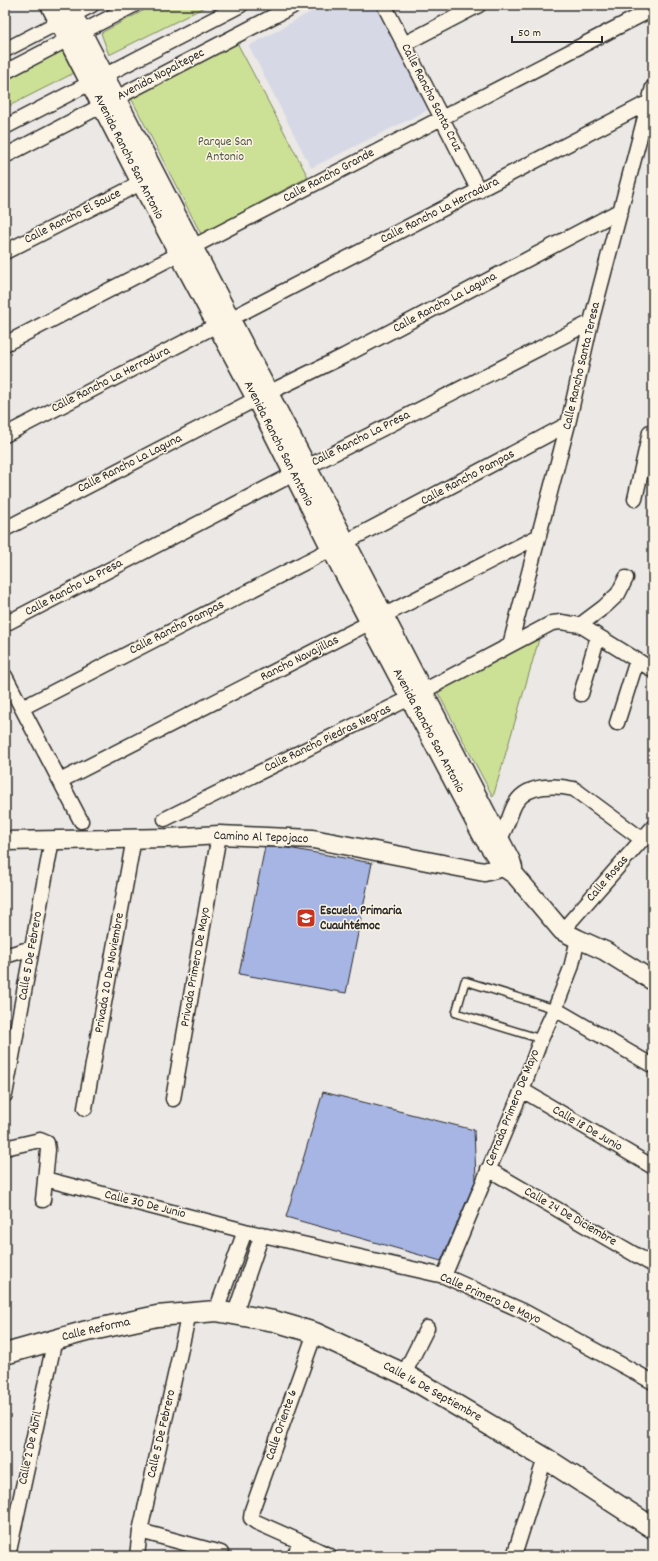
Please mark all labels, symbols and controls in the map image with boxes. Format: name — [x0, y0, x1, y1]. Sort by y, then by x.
scale bar — [512, 18, 602, 44]
text: 50 m — [518, 25, 541, 42]
street label: Calle Rancho Santa Cruz — [395, 41, 467, 156]
street label: Avenida Nopaltepec — [114, 44, 208, 106]
street label: Avenida Rancho San Antonio — [88, 91, 168, 223]
park label: Parque San Antonio — [198, 133, 252, 167]
street label: Calle Rancho Grande — [280, 144, 378, 208]
street label: Calle Rancho La Herradura — [377, 172, 503, 249]
street label: Calle Rancho El Sauce — [21, 184, 125, 250]
street label: Calle Rancho La Laguna — [390, 267, 501, 338]
street label: Calle Rancho Santa Teresa — [558, 299, 606, 432]
street label: Calle Rancho La Herradura — [48, 341, 174, 418]
street label: Avenida Rancho San Antonio — [238, 378, 318, 510]
street label: Calle Rancho La Presa — [308, 406, 414, 472]
street label: Calle Rancho La Laguna — [74, 429, 186, 499]
street label: Calle Rancho Pampas — [418, 445, 518, 511]
street label: Calle Rancho La Presa — [22, 554, 127, 622]
street label: Calle Rancho Pampas — [126, 596, 228, 660]
street label: Rancho Navajillas — [257, 631, 343, 687]
street label: Avenida Rancho San Antonio — [387, 665, 469, 797]
street label: Calle Rancho Piedras Negras — [261, 700, 395, 778]
street label: Camino Al Tepojaco — [213, 827, 309, 849]
street label: Calle Rosas — [582, 851, 634, 907]
place label: Escuela Primaria Cuauhtémoc — [320, 902, 402, 936]
street label: Privada Primero De Mayo — [176, 905, 216, 1028]
school or university icon: Escuela Primaria Cuauhtémoc — [295, 907, 317, 929]
street label: Calle 5 De Febrero — [14, 910, 48, 1002]
street label: Privada 20 De Noviembre — [90, 911, 130, 1035]
street label: Cerrada Primero De Mayo — [481, 1046, 545, 1169]
street label: Calle 18 De Junio — [548, 1101, 626, 1157]
street label: Calle 24 De Diciembre — [520, 1183, 620, 1251]
street label: Calle 30 De Junio — [102, 1186, 188, 1224]
street label: Calle Primero De Mayo — [436, 1268, 544, 1330]
street label: Calle Reforma — [60, 1313, 133, 1347]
street label: Calle 16 De Septiembre — [379, 1357, 485, 1427]
street label: Calle Oriente 6 — [261, 1387, 303, 1463]
street label: Calle 5 De Febrero — [143, 1388, 181, 1480]
street label: Calle 2 De Abril — [14, 1410, 48, 1486]

